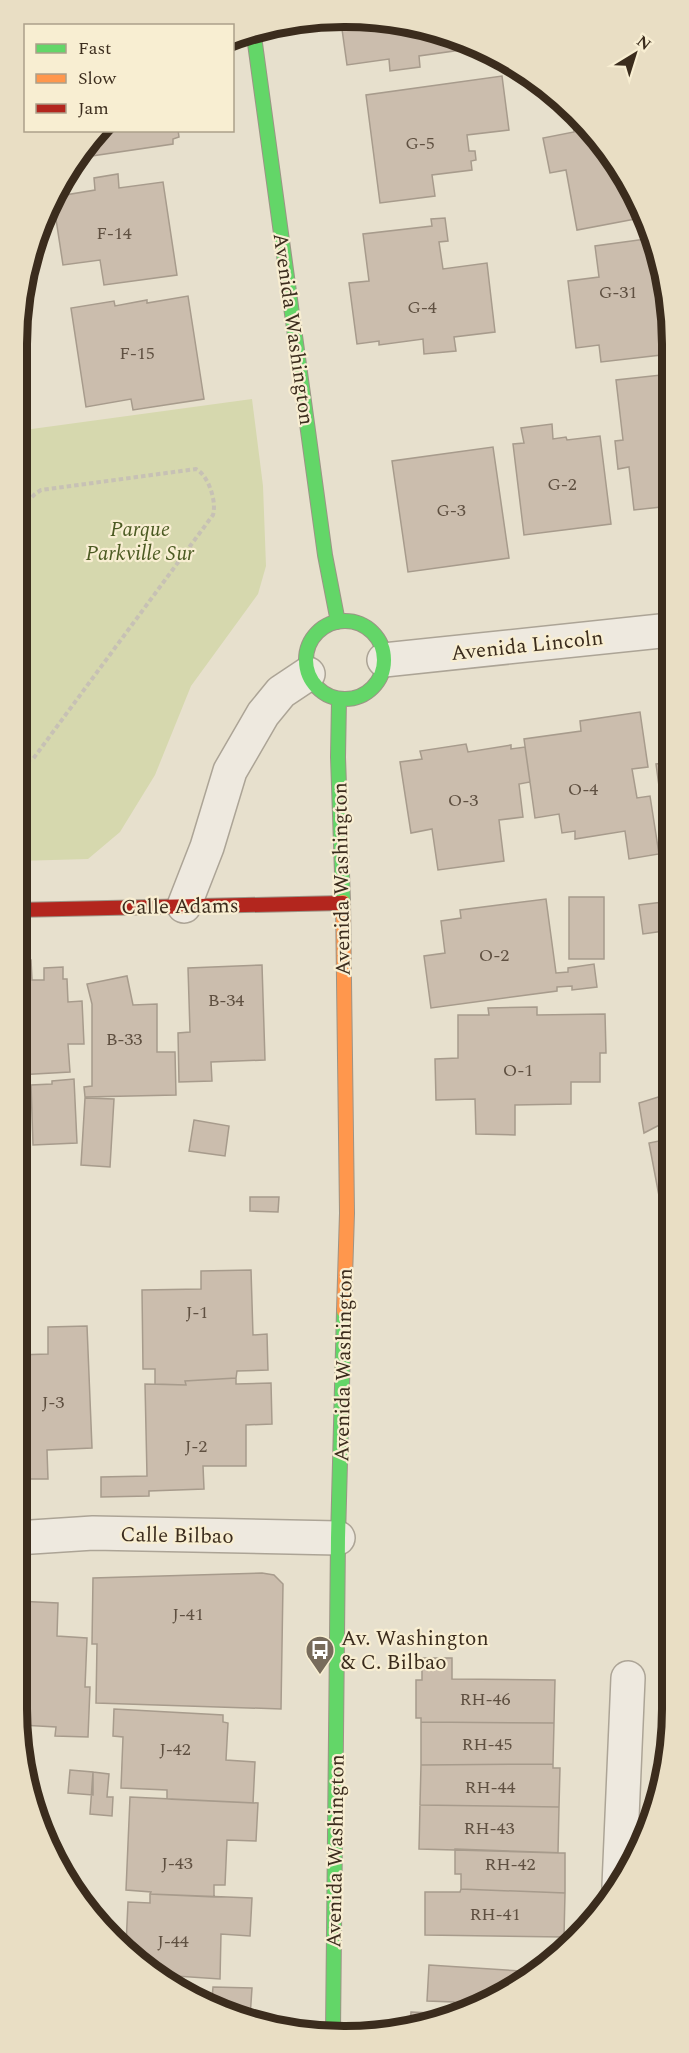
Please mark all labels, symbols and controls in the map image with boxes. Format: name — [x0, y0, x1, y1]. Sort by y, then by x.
legend — [24, 24, 234, 132]
north arrow — [605, 24, 665, 84]
text: N — [631, 29, 656, 56]
text: Fast — [78, 35, 111, 62]
text: Slow — [78, 65, 117, 92]
text: Jam — [78, 95, 109, 122]
house number: G-5 — [405, 130, 435, 157]
house number: F-14 — [96, 220, 132, 247]
street label: Avenida Washington — [264, 231, 322, 427]
house number: G-31 — [599, 279, 637, 306]
house number: G-4 — [407, 294, 437, 321]
house number: F-15 — [119, 340, 155, 367]
house number: G-2 — [547, 471, 577, 498]
house number: G-3 — [436, 497, 466, 524]
park label: Parque Parkville Sur — [86, 514, 195, 570]
street label: Avenida Lincoln — [449, 622, 605, 670]
house number: O-4 — [568, 776, 598, 803]
street label: Avenida Washington — [324, 782, 360, 976]
house number: O-3 — [448, 787, 478, 814]
street label: Calle Adams — [121, 890, 239, 924]
house number: O-2 — [479, 942, 509, 969]
house number: B-34 — [208, 987, 244, 1014]
house number: B-33 — [106, 1026, 142, 1053]
house number: O-1 — [503, 1057, 533, 1084]
street label: Avenida Washington — [326, 1268, 362, 1462]
house number: J-1 — [186, 1299, 208, 1326]
house number: J-3 — [42, 1389, 64, 1416]
house number: J-2 — [185, 1433, 207, 1460]
street label: Calle Bilbao — [120, 1519, 234, 1553]
house number: J-41 — [172, 1601, 204, 1628]
place label: Av. Washington & C. Bilbao — [341, 1623, 489, 1679]
bus stop icon: Av. Washington & C. Bilbao — [304, 1634, 336, 1676]
house number: RH-46 — [459, 1686, 511, 1713]
house number: RH-45 — [461, 1731, 513, 1758]
house number: J-42 — [159, 1736, 191, 1763]
street label: Avenida Washington — [318, 1754, 354, 1948]
house number: RH-44 — [464, 1774, 516, 1801]
house number: RH-43 — [463, 1815, 515, 1842]
house number: J-43 — [161, 1850, 193, 1877]
house number: RH-42 — [484, 1851, 536, 1878]
house number: RH-41 — [469, 1901, 521, 1928]
house number: J-44 — [157, 1928, 189, 1955]

